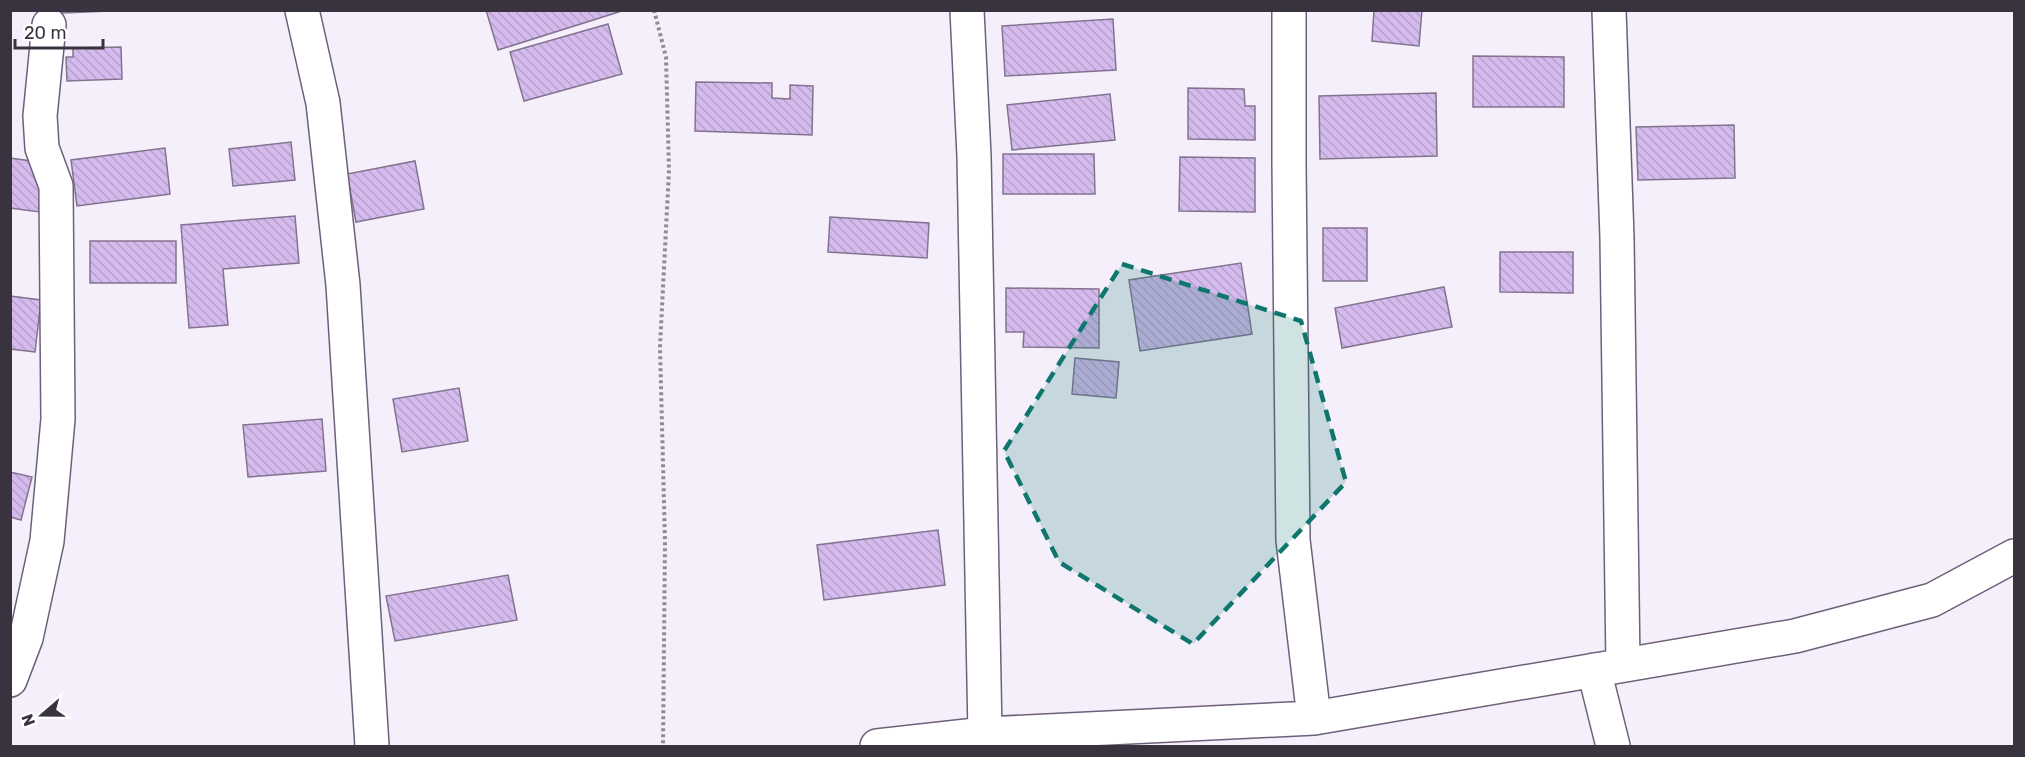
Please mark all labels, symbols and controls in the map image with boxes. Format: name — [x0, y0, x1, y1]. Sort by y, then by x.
scale bar — [15, 12, 104, 50]
text: 20 m — [24, 22, 66, 44]
north arrow — [12, 685, 72, 745]
text: N — [17, 711, 39, 729]

